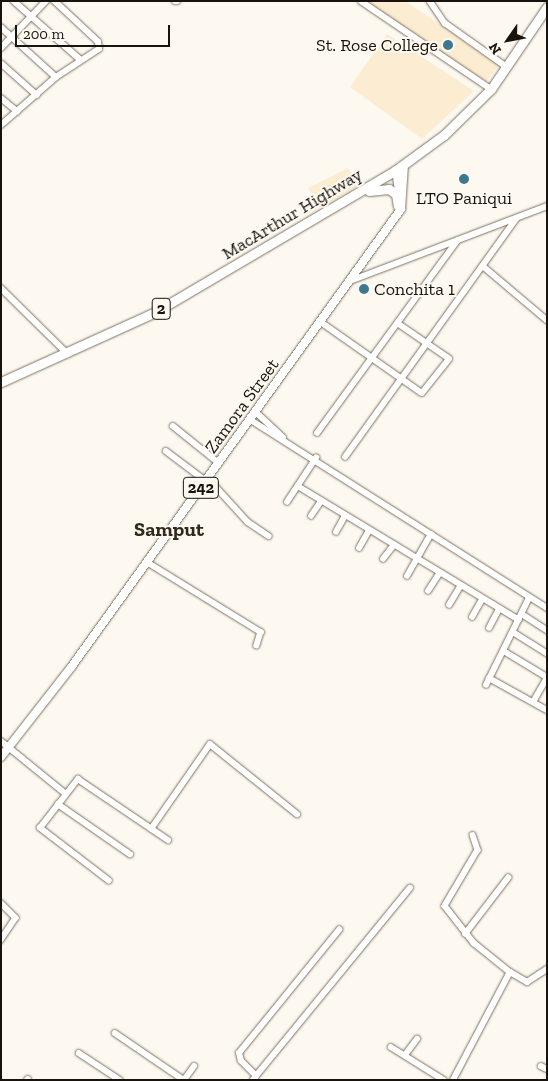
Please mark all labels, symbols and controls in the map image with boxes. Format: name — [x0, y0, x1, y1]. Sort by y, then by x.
scale bar — [18, 15, 172, 47]
north arrow — [483, 15, 533, 65]
text: 200 m — [23, 25, 64, 43]
place label: St. Rose College — [316, 34, 438, 56]
marker: St. Rose College — [442, 39, 454, 51]
text: N — [485, 39, 505, 58]
street label: MacArthur Highway — [218, 164, 366, 264]
marker: LTO Paniqui — [458, 173, 470, 185]
place label: LTO Paniqui — [416, 187, 512, 209]
place label: Conchita 1 — [374, 278, 455, 300]
marker: Conchita 1 — [358, 283, 370, 295]
road number: 2 — [151, 296, 171, 322]
street label: Zamora Street — [200, 355, 284, 457]
road number: 242 — [182, 474, 220, 502]
district label: Samput — [134, 517, 204, 541]

